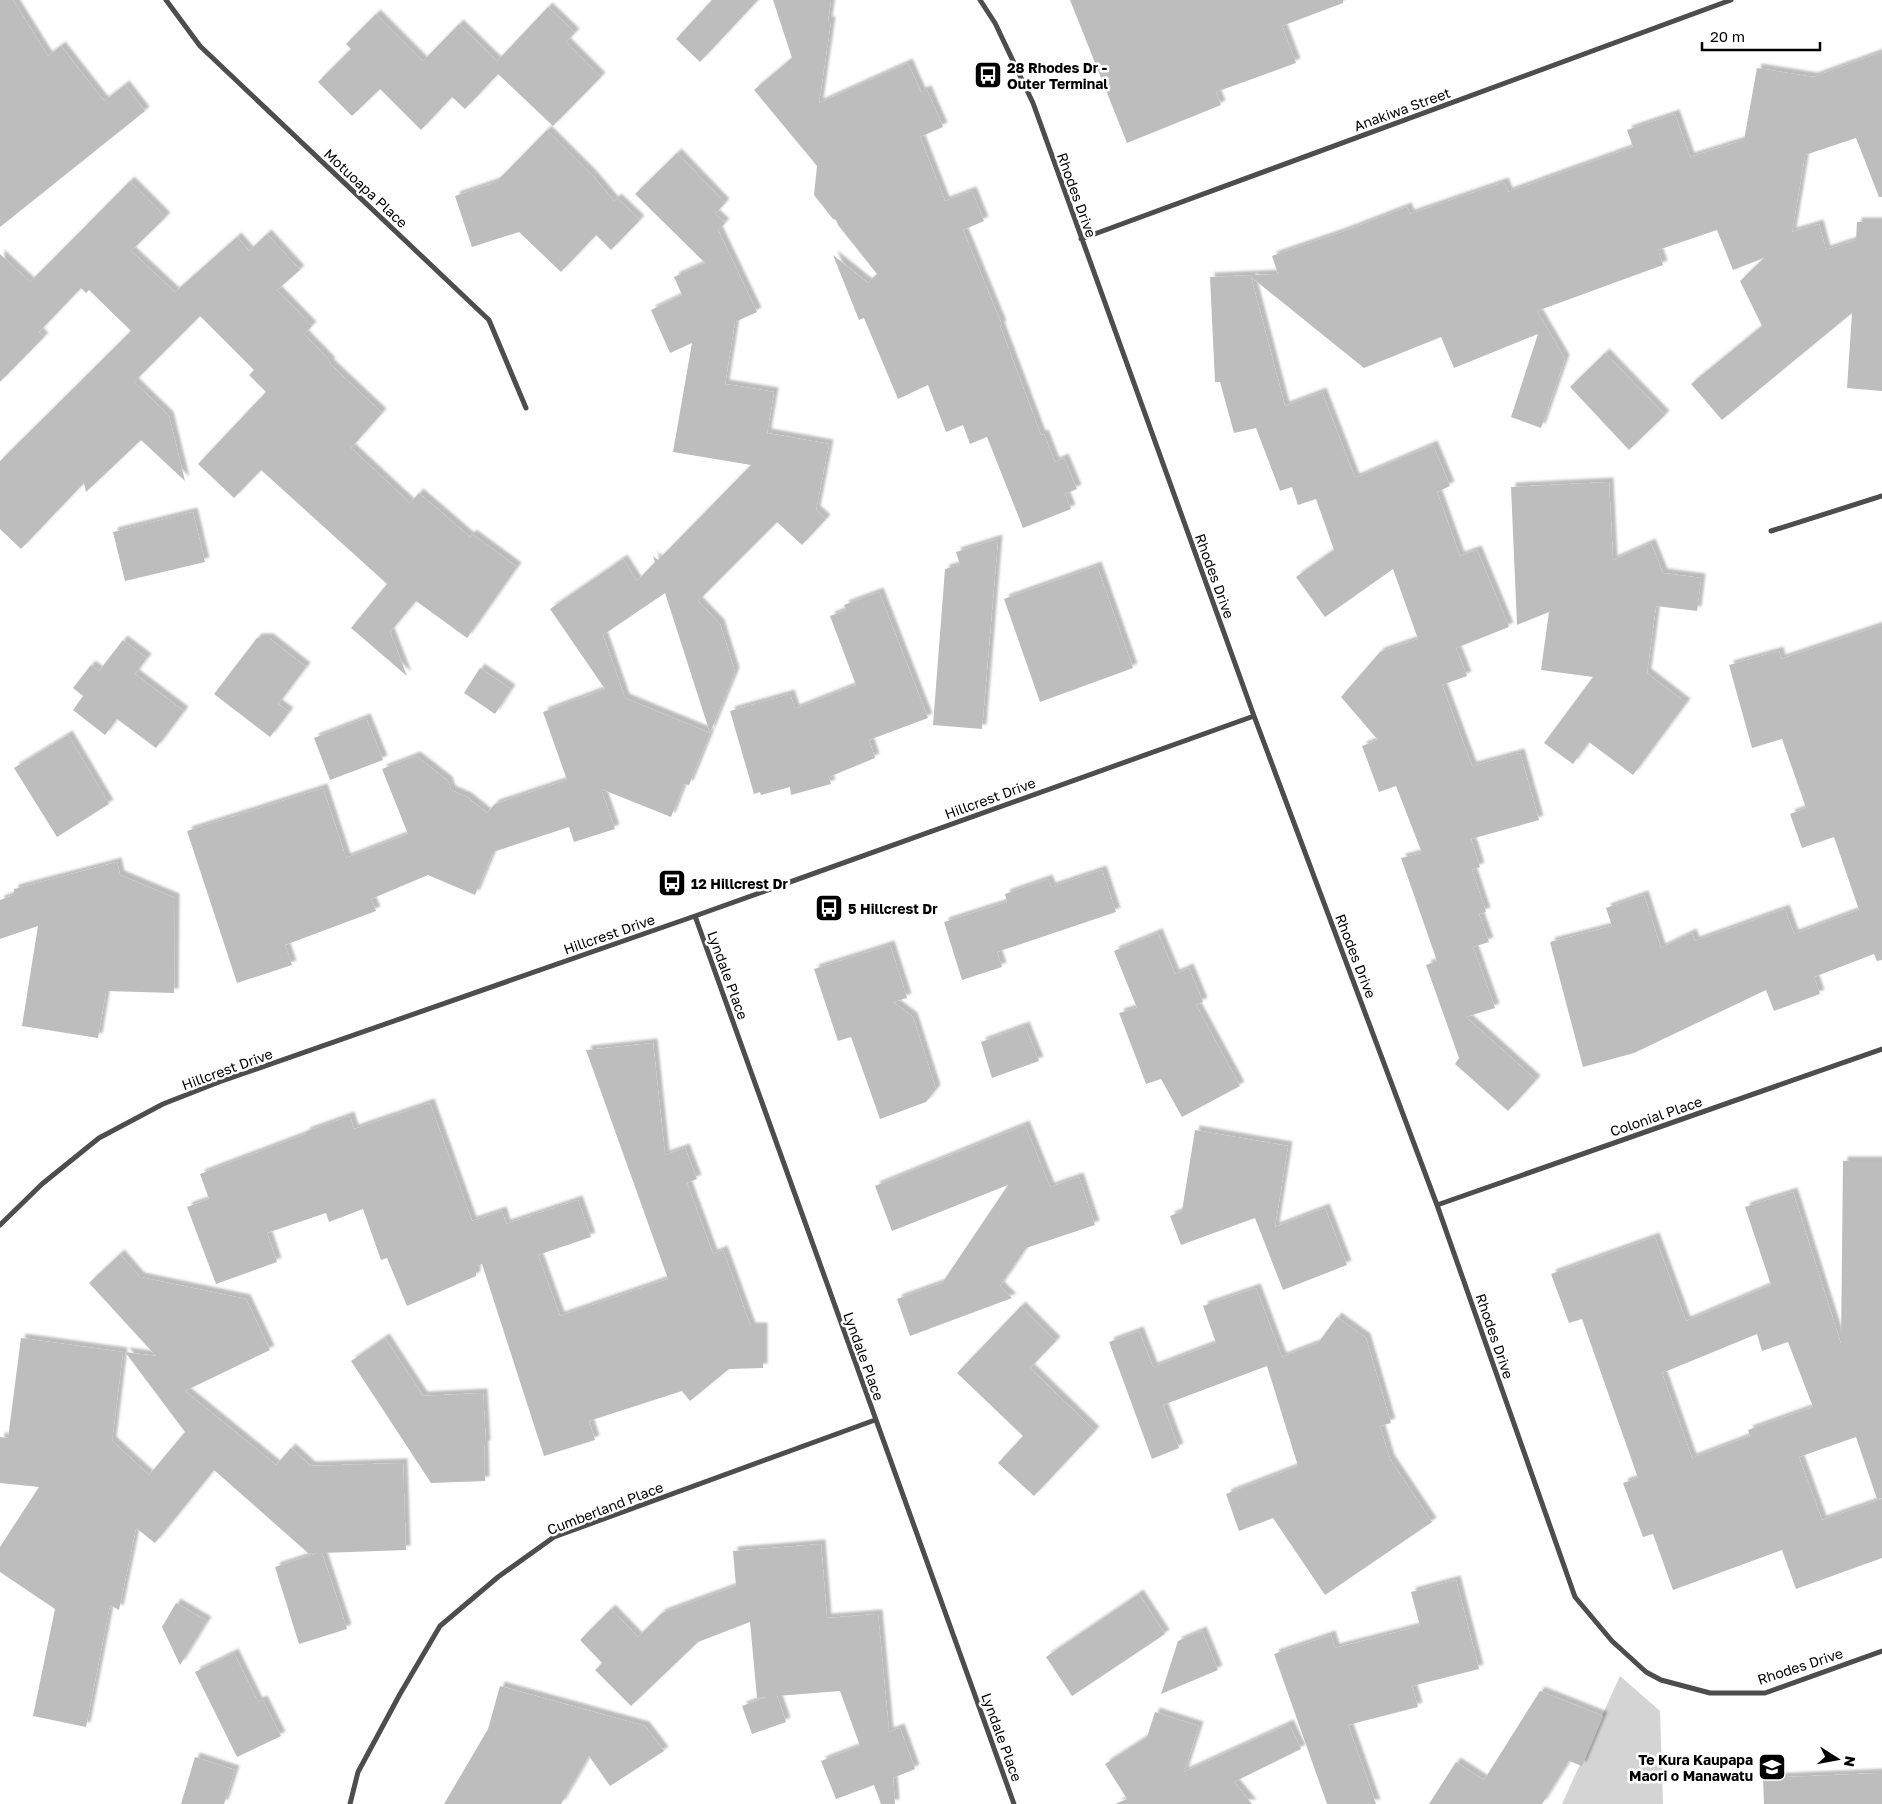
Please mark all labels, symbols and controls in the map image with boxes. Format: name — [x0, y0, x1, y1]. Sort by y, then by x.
scale bar — [1702, 20, 1820, 52]
text: 20 m — [1710, 27, 1745, 45]
place label: 28 Rhodes Dr - Outer Terminal — [1007, 59, 1108, 92]
bus stop icon: 28 Rhodes Dr - Outer Terminal — [973, 60, 1003, 90]
street label: Anakiwa Street — [1351, 84, 1453, 134]
street label: Motuoapa Place — [321, 145, 411, 231]
street label: Rhodes Drive — [1054, 150, 1100, 240]
street label: Rhodes Drive — [1192, 531, 1238, 621]
street label: Hillcrest Drive — [942, 774, 1038, 822]
bus stop icon: 12 Hillcrest Dr — [657, 868, 687, 898]
place label: 12 Hillcrest Dr — [691, 875, 788, 892]
bus stop icon: 5 Hillcrest Dr — [814, 893, 844, 923]
place label: 5 Hillcrest Dr — [848, 900, 938, 917]
street label: Hillcrest Drive — [561, 910, 657, 958]
street label: Rhodes Drive — [1332, 911, 1380, 1001]
street label: Lyndale Place — [704, 928, 752, 1022]
street label: Hillcrest Drive — [179, 1045, 275, 1093]
street label: Colonial Place — [1608, 1092, 1704, 1140]
street label: Rhodes Drive — [1472, 1291, 1518, 1381]
street label: Lyndale Place — [840, 1309, 888, 1403]
street label: Cumberland Place — [545, 1478, 665, 1538]
street label: Rhodes Drive — [1755, 1644, 1845, 1688]
street label: Lyndale Place — [978, 1690, 1026, 1784]
north arrow — [1812, 1734, 1862, 1784]
place label: Te Kura Kaupapa Maori o Manawatu — [1629, 1751, 1753, 1784]
school or university icon: Te Kura Kaupapa Maori o Manawatu — [1757, 1752, 1787, 1782]
text: N — [1841, 1755, 1860, 1768]

